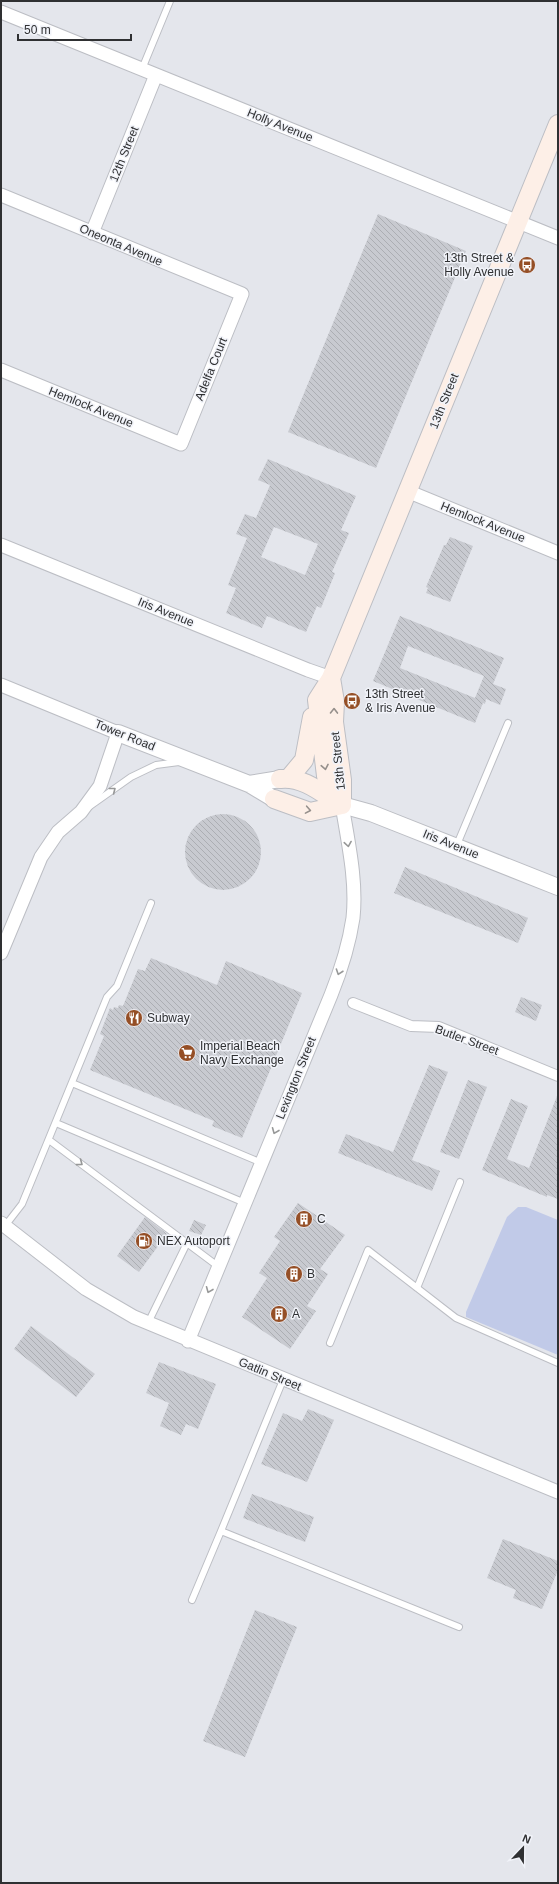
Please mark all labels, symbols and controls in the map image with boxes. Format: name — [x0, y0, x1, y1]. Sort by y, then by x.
scale bar — [18, 16, 131, 42]
text: 50 m — [24, 23, 51, 37]
street label: Holly Avenue — [245, 105, 315, 145]
street label: 12th Street — [107, 124, 142, 184]
street label: Oneonta Avenue — [77, 221, 165, 269]
place label: 13th Street & Holly Avenue — [444, 251, 514, 279]
bus stop icon: 13th Street & Holly Avenue — [517, 255, 537, 275]
street label: Adelfa Court — [192, 335, 230, 403]
street label: 13th Street — [427, 371, 462, 431]
street label: Hemlock Avenue — [47, 384, 136, 430]
street label: Hemlock Avenue — [439, 499, 528, 545]
street label: Iris Avenue — [136, 594, 196, 630]
place label: 13th Street & Iris Avenue — [365, 687, 436, 715]
bus stop icon: 13th Street & Iris Avenue — [342, 691, 362, 711]
one-way arrow — [330, 708, 339, 714]
street label: Tower Road — [93, 717, 157, 753]
street label: 13th Street — [328, 730, 348, 791]
one-way arrow — [320, 764, 328, 770]
one-way arrow — [109, 788, 116, 795]
one-way arrow — [304, 805, 311, 814]
street label: Iris Avenue — [421, 826, 481, 862]
one-way arrow — [343, 841, 352, 847]
one-way arrow — [336, 968, 344, 975]
restaurant icon: Subway — [124, 1008, 144, 1028]
place label: Subway — [147, 1011, 190, 1025]
street label: Butler Street — [433, 1022, 501, 1058]
street label: Lexington Street — [273, 1034, 319, 1121]
place label: Imperial Beach Navy Exchange — [200, 1039, 284, 1067]
supermarket icon: Imperial Beach Navy Exchange — [177, 1043, 197, 1063]
one-way arrow — [271, 1127, 279, 1134]
one-way arrow — [75, 1158, 82, 1165]
building icon: C — [294, 1209, 314, 1229]
place label: C — [317, 1212, 326, 1226]
fuel station icon: NEX Autoport — [134, 1231, 154, 1251]
place label: NEX Autoport — [157, 1234, 230, 1248]
building icon: B — [284, 1264, 304, 1284]
place label: B — [307, 1267, 315, 1281]
one-way arrow — [206, 1286, 214, 1293]
building icon: A — [269, 1304, 289, 1324]
place label: A — [292, 1307, 300, 1321]
street label: Gatlin Street — [237, 1355, 304, 1394]
north arrow — [503, 1828, 543, 1868]
text: N — [521, 1832, 533, 1846]

